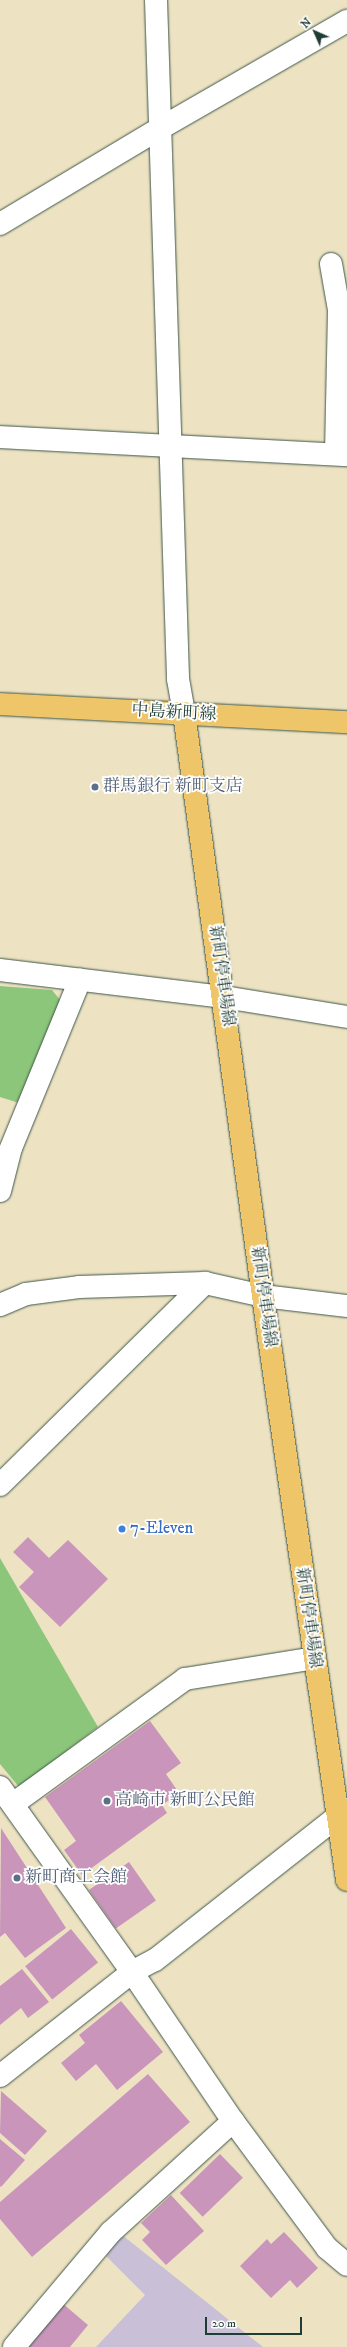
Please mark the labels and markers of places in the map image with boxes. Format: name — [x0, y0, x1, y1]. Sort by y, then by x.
place label: 群馬銀行 新町支店 — [103, 777, 243, 797]
marker: 群馬銀行 新町支店 — [90, 782, 100, 792]
place label: 7-Eleven — [130, 1519, 193, 1539]
marker: 7-Eleven — [117, 1524, 127, 1534]
place label: 高崎市 新町公民館 — [115, 1791, 255, 1811]
marker: 高崎市 新町公民館 — [102, 1796, 112, 1806]
place label: 新町商工会館 — [25, 1868, 127, 1888]
marker: 新町商工会館 — [12, 1873, 22, 1883]

